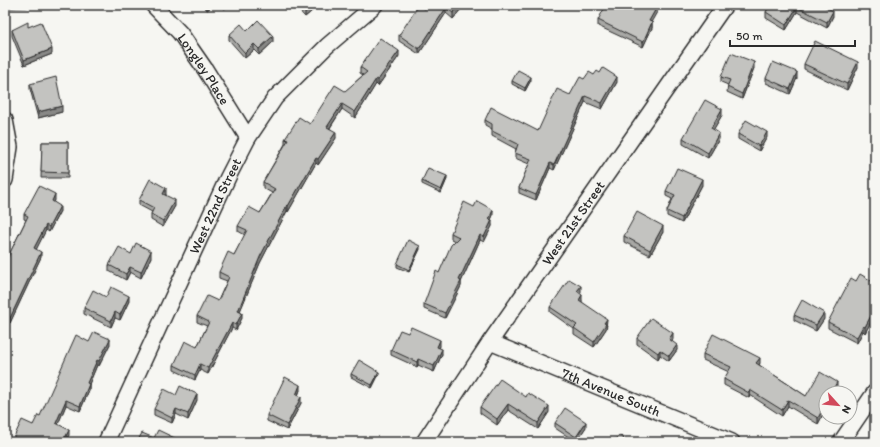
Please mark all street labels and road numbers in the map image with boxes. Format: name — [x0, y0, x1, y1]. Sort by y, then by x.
street label: Longley Place — [174, 30, 234, 108]
street label: West 22nd Street — [185, 155, 245, 256]
street label: West 21st Street — [538, 178, 608, 268]
street label: 7th Avenue South — [559, 364, 663, 420]

